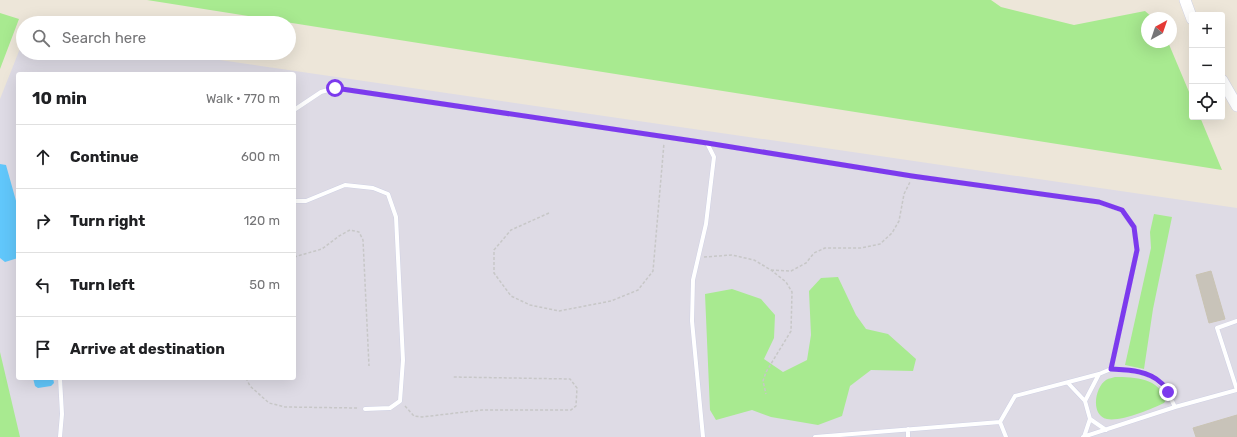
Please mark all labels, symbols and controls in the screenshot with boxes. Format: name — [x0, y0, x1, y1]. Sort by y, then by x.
north arrow — [1141, 12, 1177, 48]
map controls — [1189, 12, 1225, 120]
button: + — [1189, 12, 1225, 48]
search box — [16, 16, 296, 60]
icon: search — [30, 27, 52, 49]
text: Search here — [62, 29, 146, 47]
button: − — [1189, 48, 1225, 84]
route start — [326, 79, 344, 97]
button: locate — [1189, 84, 1225, 120]
text: 10 min — [32, 88, 87, 108]
text: Walk · 770 m — [206, 91, 280, 106]
icon: ahead — [32, 146, 54, 168]
text: Continue — [70, 148, 139, 166]
text: 600 m — [241, 149, 280, 164]
icon: right — [32, 210, 54, 232]
text: Turn right — [70, 212, 145, 230]
text: 120 m — [244, 213, 280, 228]
icon: left — [32, 274, 54, 296]
text: Turn left — [70, 276, 135, 294]
text: 50 m — [249, 277, 280, 292]
icon: arrive — [32, 338, 54, 360]
text: Arrive at destination — [70, 340, 225, 358]
route end — [1159, 383, 1177, 401]

